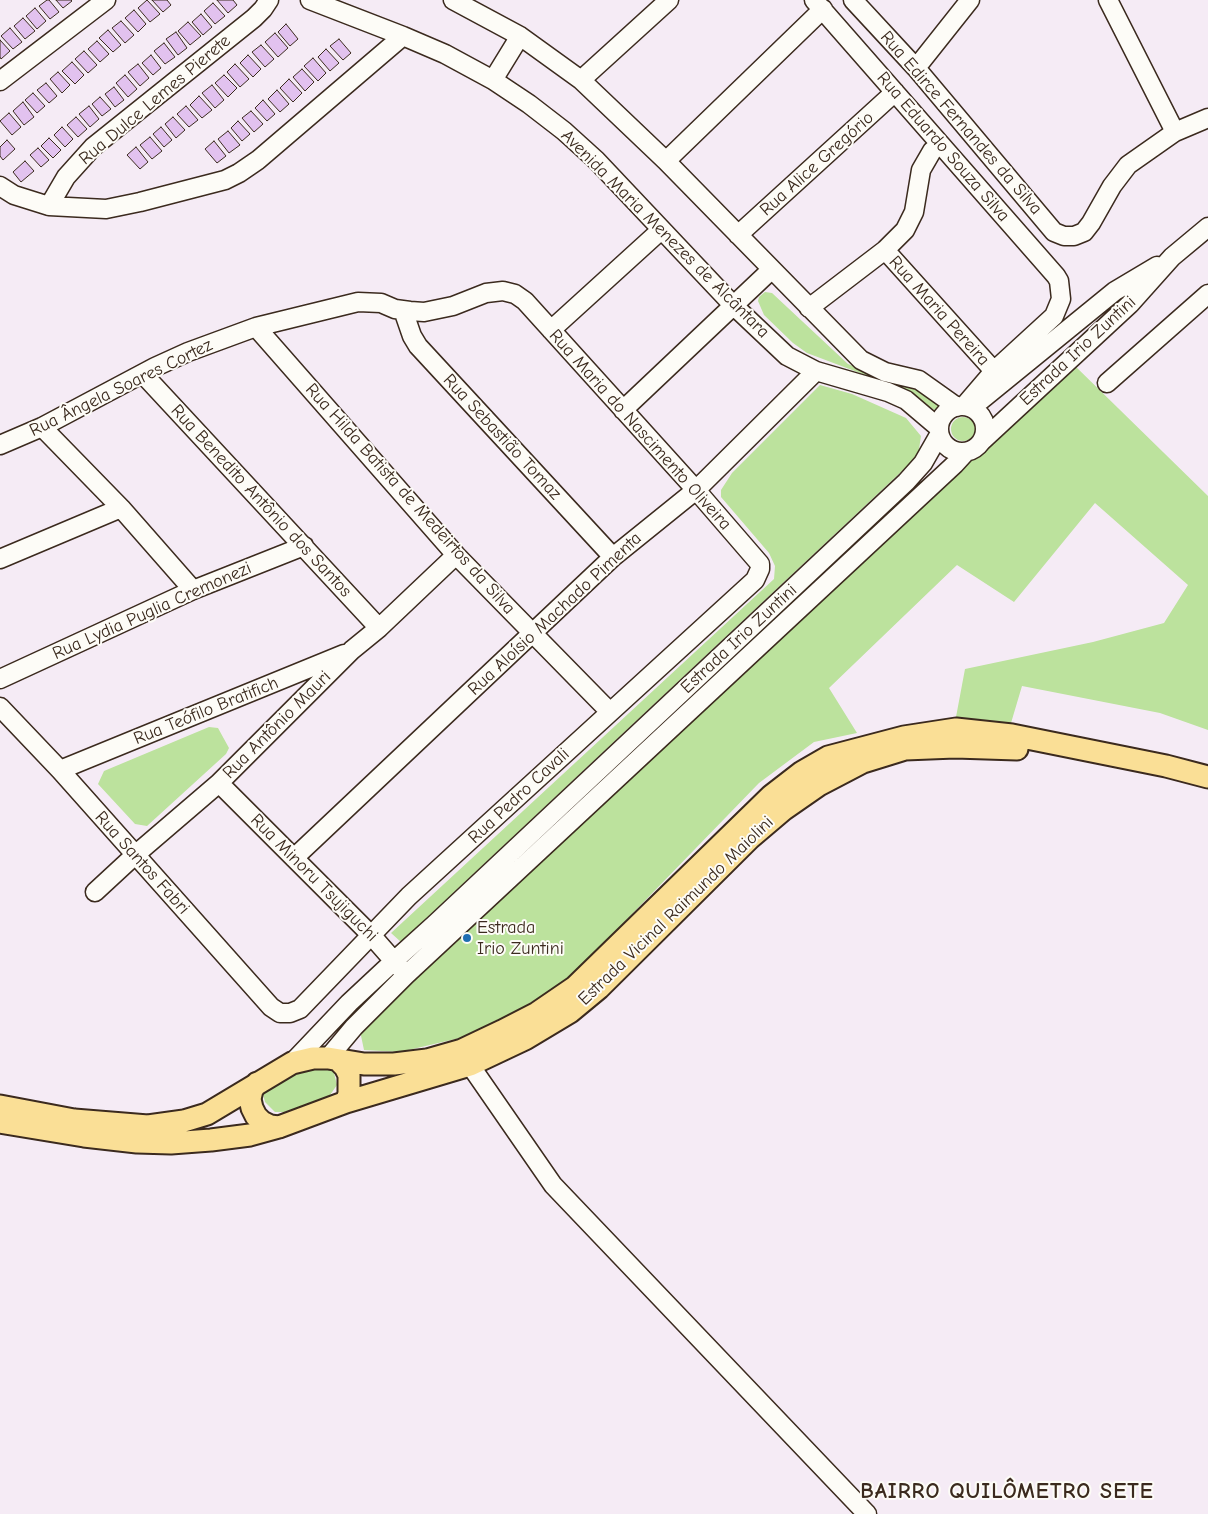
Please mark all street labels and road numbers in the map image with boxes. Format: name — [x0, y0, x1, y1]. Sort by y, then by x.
street label: Rua Edirce Fernandes da Silva — [875, 27, 1047, 219]
street label: Rua Dulce Lemes Pierete — [75, 30, 235, 170]
street label: Rua Eduardo Souza Silva — [872, 68, 1014, 226]
street label: Rua Alice Gregório — [756, 107, 878, 221]
street label: Avenida Maria Menezes de Alcântara — [556, 125, 774, 343]
street label: Rua Maria Pereira — [884, 252, 994, 370]
street label: Estrada Irio Zuntini — [1015, 292, 1141, 410]
street label: Rua Maria do Nascimento Oliveira — [544, 325, 736, 535]
street label: Rua Ângela Soares Cortez — [26, 334, 216, 442]
street label: Rua Sebastião Tomaz — [438, 370, 566, 504]
street label: Rua Hilda Batista de Medeirtos da Silva — [300, 379, 520, 619]
street label: Rua Benedito Antônio dos Santos — [166, 400, 356, 602]
street label: Rua Aloísio Machado Pimenta — [464, 528, 646, 700]
street label: Rua Lydia Puglia Cremonezi — [49, 557, 255, 665]
street label: Estrada Irio Zuntini — [676, 580, 802, 698]
street label: Rua Antônio Mauri — [218, 666, 336, 784]
street label: Rua Teófilo Bratifich — [130, 672, 282, 750]
street label: Rua Pedro Cavali — [464, 744, 574, 848]
street label: Rua Santos Fabri — [90, 807, 194, 919]
street label: Rua Minoru Tsujiguchi — [246, 810, 382, 946]
street label: Estrada Vicinal Raimundo Maiolini — [574, 812, 778, 1010]

